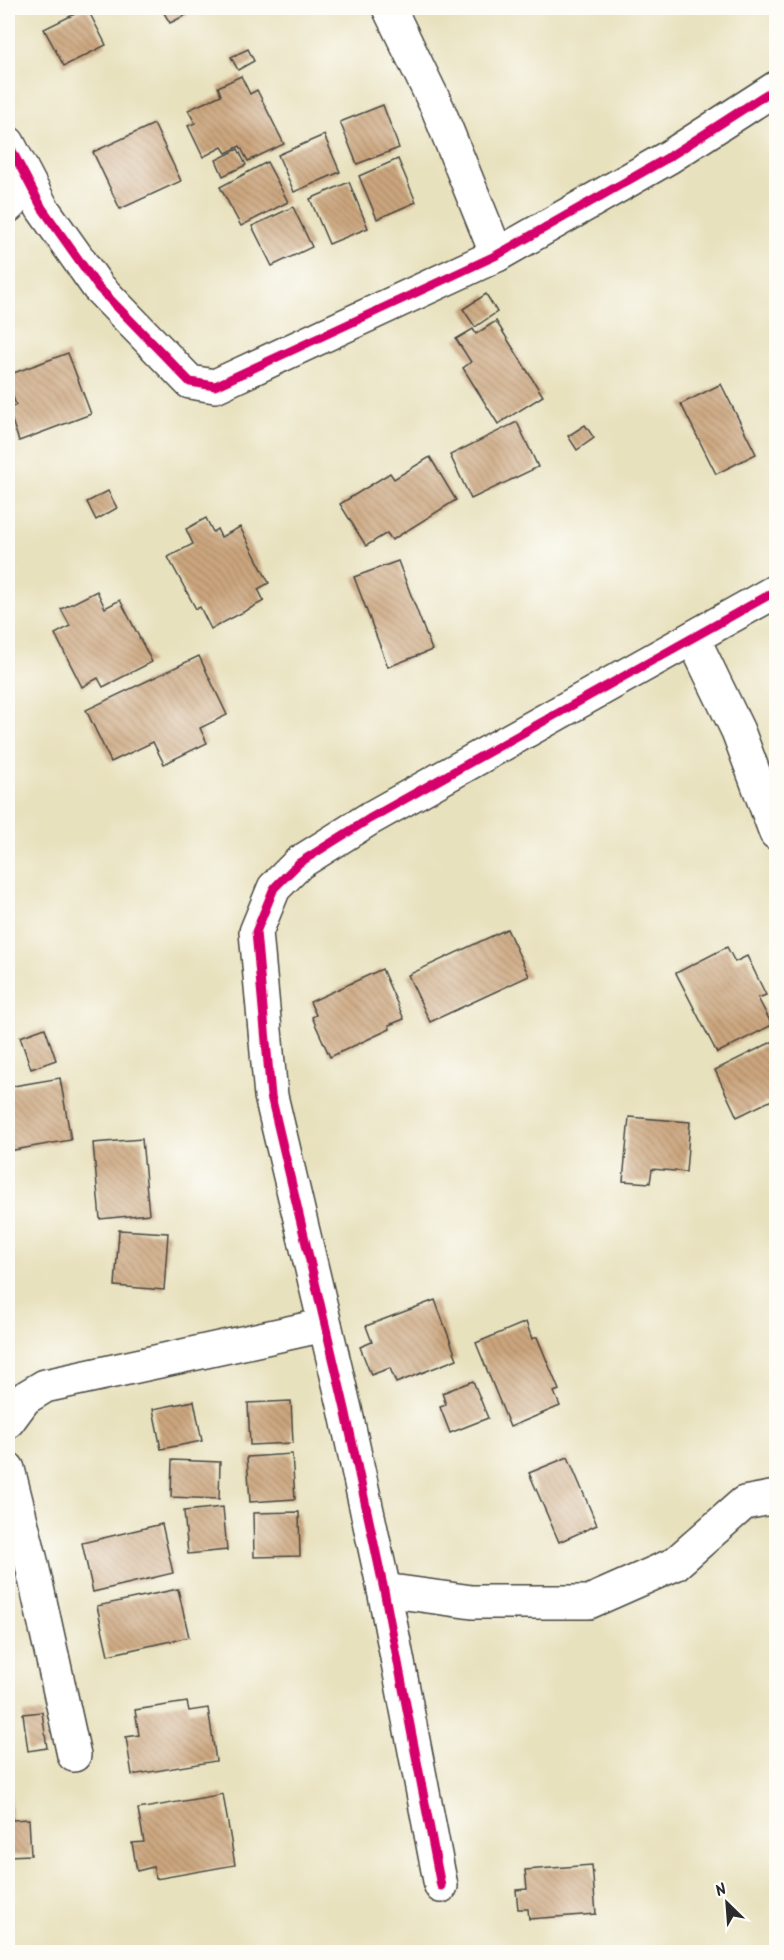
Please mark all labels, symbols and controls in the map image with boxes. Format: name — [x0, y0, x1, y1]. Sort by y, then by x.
north arrow — [697, 1873, 757, 1933]
text: N — [711, 1877, 731, 1904]

